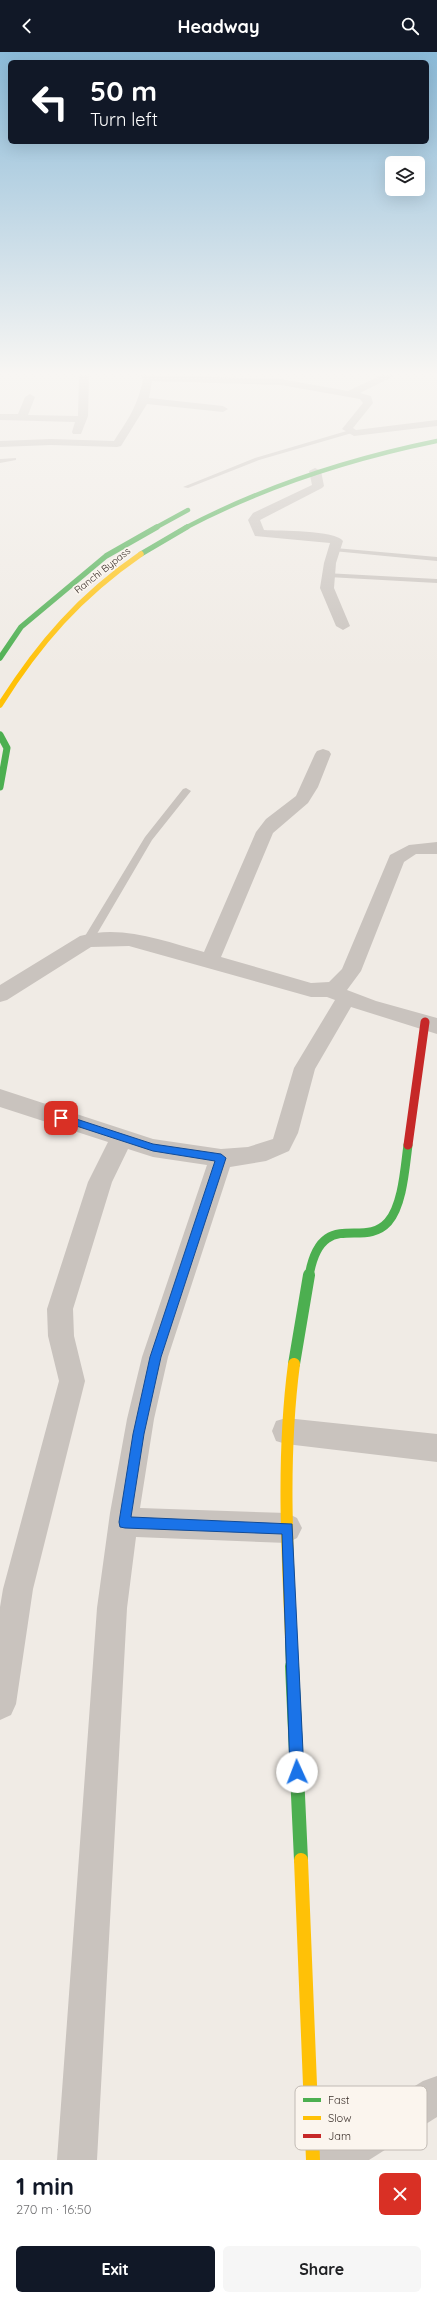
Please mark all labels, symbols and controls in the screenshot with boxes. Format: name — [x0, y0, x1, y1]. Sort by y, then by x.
icon: back — [16, 15, 38, 37]
text: Headway — [177, 15, 260, 38]
icon: search — [399, 15, 421, 37]
text: 50 m — [90, 73, 157, 108]
icon: left — [24, 76, 76, 128]
text: Turn left — [90, 108, 158, 131]
map controls — [385, 156, 425, 196]
button: layers — [385, 156, 425, 196]
street label: Ranchi Bypass — [72, 544, 133, 596]
pin — [44, 1101, 78, 1135]
icon: arrive — [50, 1107, 72, 1129]
position arrow — [276, 1751, 318, 1793]
legend — [295, 2086, 427, 2150]
text: Fast — [328, 2093, 350, 2107]
text: Slow — [328, 2111, 352, 2125]
text: Jam — [328, 2129, 351, 2143]
text: 1 min — [16, 2171, 74, 2201]
button: close — [379, 2173, 421, 2215]
text: 270 m · 16:50 — [16, 2201, 91, 2217]
button: Exit — [16, 2246, 215, 2292]
button: Share — [223, 2246, 421, 2292]

